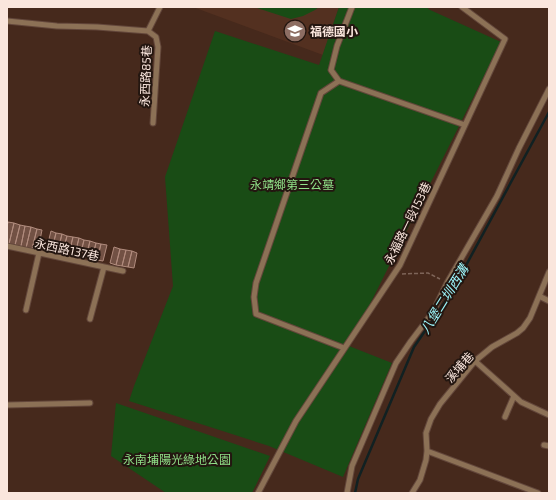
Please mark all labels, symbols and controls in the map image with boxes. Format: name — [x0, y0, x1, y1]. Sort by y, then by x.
school or university icon: 福德國小 — [282, 18, 308, 44]
place label: 福德國小 — [310, 24, 358, 38]
street label: 永西路85巷 — [137, 45, 153, 107]
park label: 永靖鄉第三公墓 — [250, 177, 334, 191]
street label: 永福路一段153巷 — [381, 180, 433, 266]
street label: 永西路137巷 — [33, 235, 101, 263]
water label: 八堡二圳西溝 — [417, 260, 473, 336]
street label: 溪埔巷 — [442, 349, 476, 385]
park label: 永南埔陽光綠地公園 — [123, 452, 231, 466]

